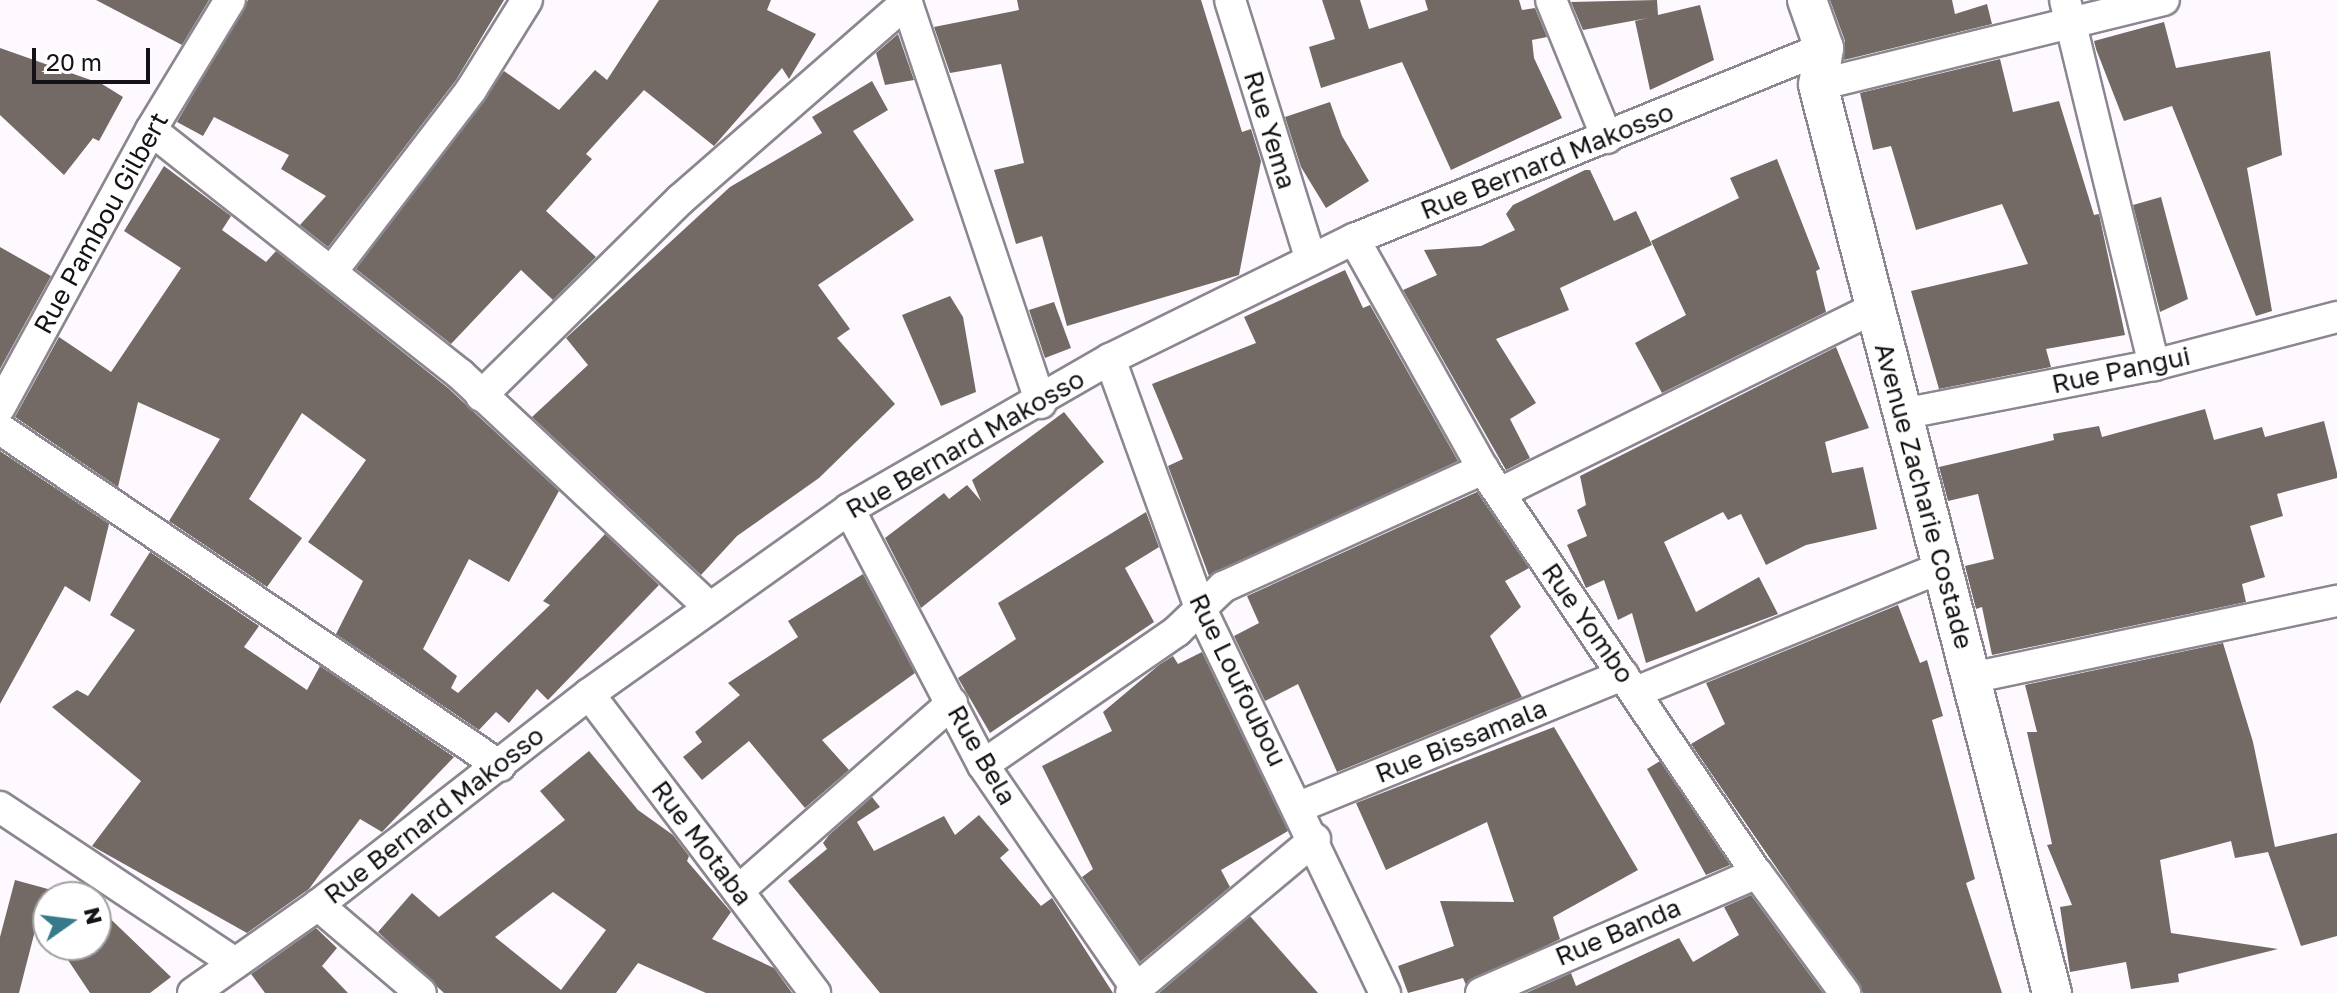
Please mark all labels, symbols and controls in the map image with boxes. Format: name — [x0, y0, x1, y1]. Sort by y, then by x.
scale bar — [36, 32, 154, 82]
text: 20 m — [46, 47, 102, 76]
street label: Rue Yema — [1237, 67, 1303, 193]
street label: Rue Bernard Makosso — [1416, 96, 1678, 226]
street label: Rue Pambou Gilbert — [27, 107, 175, 339]
street label: Avenue Zacharie Costade — [1868, 340, 1980, 652]
street label: Rue Pangui — [2049, 340, 2193, 400]
street label: Rue Bernard Makosso — [840, 363, 1090, 525]
street label: Rue Yombo — [1535, 557, 1641, 689]
street label: Rue Loufoubou — [1183, 589, 1293, 771]
street label: Rue Bissamala — [1371, 692, 1551, 790]
street label: Rue Bela — [941, 700, 1023, 810]
street label: Rue Bernard Makosso — [318, 720, 550, 910]
street label: Rue Motaba — [645, 774, 759, 912]
north arrow — [32, 881, 112, 961]
street label: Rue Banda — [1551, 892, 1685, 972]
text: N — [79, 904, 109, 927]

